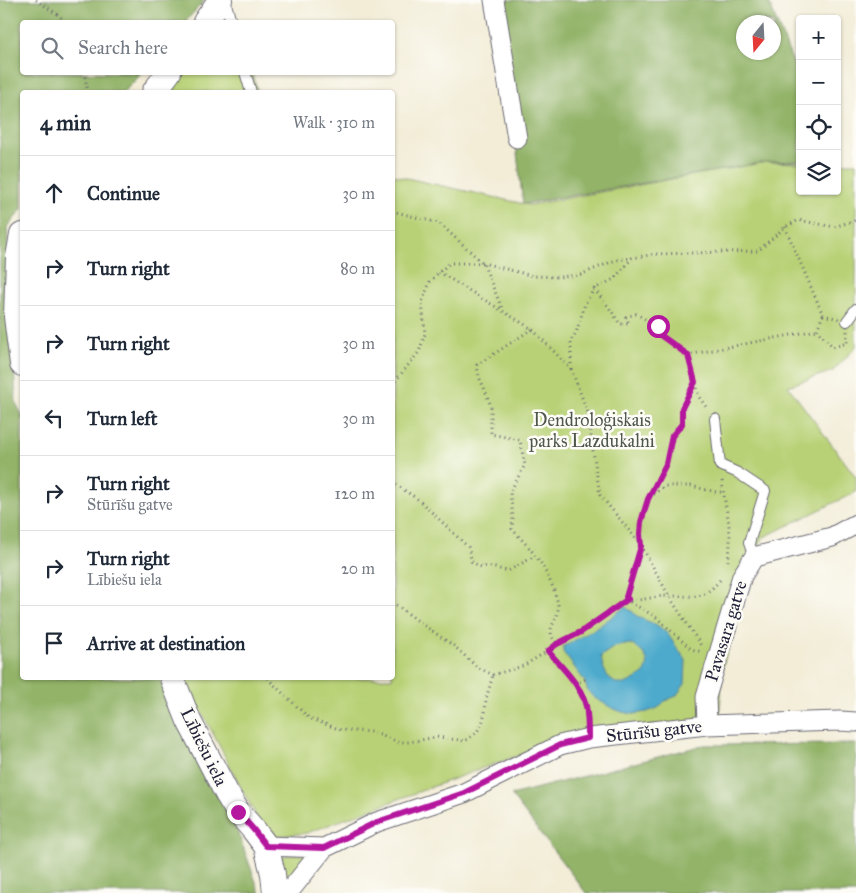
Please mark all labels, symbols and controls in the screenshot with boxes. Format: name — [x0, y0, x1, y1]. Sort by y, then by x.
north arrow — [736, 15, 781, 60]
map controls — [796, 15, 841, 195]
button: + — [796, 15, 841, 60]
search box — [20, 20, 395, 75]
icon: search — [38, 34, 66, 62]
text: Search here — [78, 36, 168, 59]
button: − — [796, 60, 841, 105]
button: locate — [796, 105, 841, 150]
text: 4 min — [40, 110, 91, 136]
text: Walk · 310 m — [293, 113, 375, 132]
button: layers — [796, 150, 841, 195]
icon: ahead — [40, 179, 68, 207]
text: Continue — [87, 182, 160, 205]
text: 30 m — [342, 184, 375, 203]
icon: right — [40, 254, 68, 282]
text: Turn right — [87, 257, 170, 280]
text: 80 m — [340, 259, 375, 278]
route start — [647, 315, 670, 338]
icon: right — [40, 329, 68, 357]
text: Turn right — [87, 332, 170, 355]
text: 30 m — [342, 334, 375, 353]
icon: left — [40, 404, 68, 432]
text: Turn left — [87, 407, 157, 430]
text: 30 m — [342, 409, 375, 428]
park label: Dendroloģiskais parks Lazdukalni — [528, 409, 655, 452]
text: Turn right — [87, 472, 170, 495]
icon: right — [40, 479, 68, 507]
text: 120 m — [335, 484, 375, 503]
text: Stūrīšu gatve — [87, 495, 173, 514]
text: Turn right — [87, 547, 170, 570]
icon: right — [40, 554, 68, 582]
text: 20 m — [341, 559, 375, 578]
text: Lībiešu iela — [87, 570, 162, 589]
street label: Pavasara gatve — [700, 578, 753, 684]
icon: arrive — [40, 629, 68, 657]
text: Arrive at destination — [87, 632, 245, 655]
street label: Lībiešu iela — [176, 704, 232, 790]
street label: Stūrīšu gatve — [605, 715, 703, 748]
route end — [227, 801, 250, 824]

